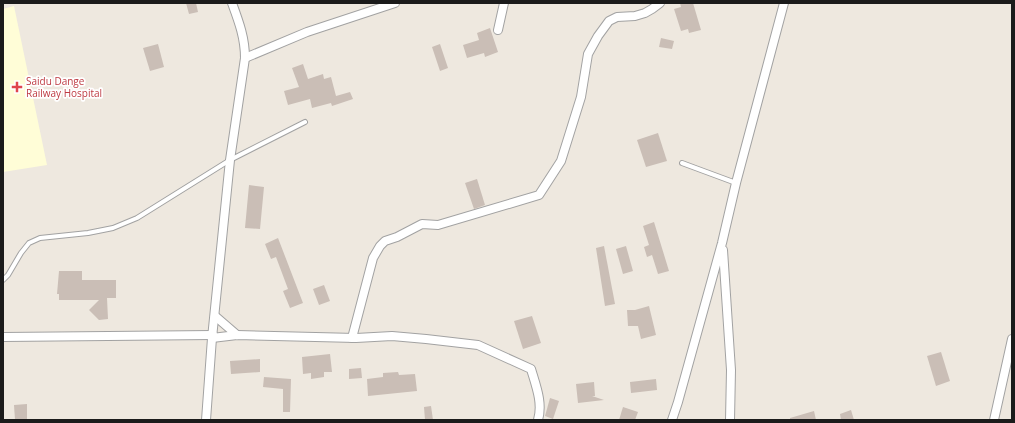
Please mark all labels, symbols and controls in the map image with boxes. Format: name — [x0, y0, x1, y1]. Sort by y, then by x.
place label: Saidu Dange Railway Hospital — [26, 74, 102, 100]
marker: Saidu Dange Railway Hospital — [11, 81, 23, 93]

